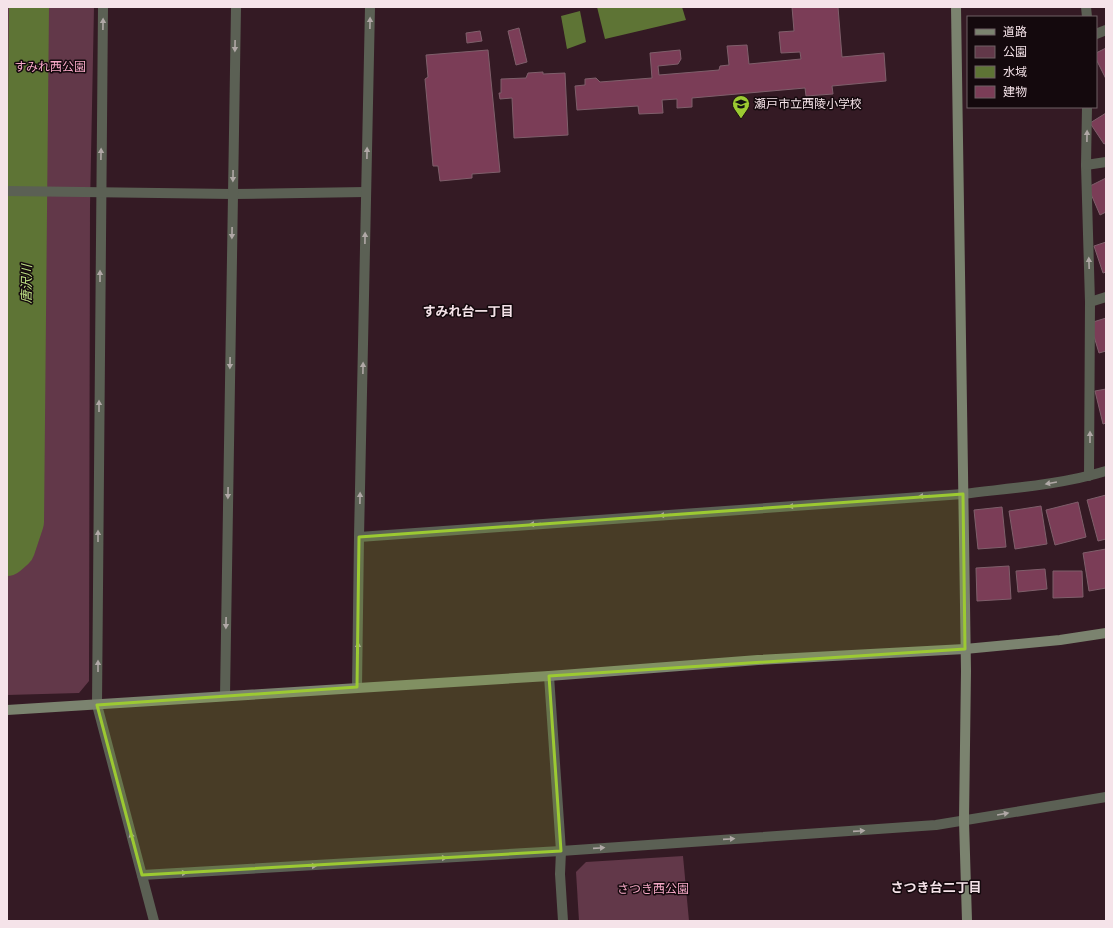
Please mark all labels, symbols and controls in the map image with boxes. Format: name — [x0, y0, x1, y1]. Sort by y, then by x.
one-way arrow — [367, 16, 373, 29]
legend — [967, 16, 1097, 108]
one-way arrow — [100, 17, 106, 30]
text: 道路 — [1003, 24, 1027, 40]
one-way arrow — [232, 40, 238, 53]
text: 公園 — [1003, 44, 1027, 60]
park label: すみれ西公園 — [14, 59, 86, 75]
text: 水域 — [1003, 64, 1027, 80]
text: 建物 — [1003, 84, 1027, 100]
school or university icon: 瀬戸市立西陵小学校 — [731, 94, 751, 119]
place label: 瀬戸市立西陵小学校 — [754, 96, 862, 112]
one-way arrow — [1084, 129, 1090, 142]
one-way arrow — [364, 146, 370, 159]
one-way arrow — [98, 147, 104, 160]
one-way arrow — [230, 170, 236, 183]
one-way arrow — [229, 227, 235, 240]
one-way arrow — [362, 232, 369, 244]
one-way arrow — [1086, 256, 1092, 269]
water label: 唐沢川 — [18, 262, 35, 304]
one-way arrow — [97, 269, 103, 282]
district label: すみれ台一丁目 — [422, 303, 514, 320]
one-way arrow — [227, 357, 233, 370]
one-way arrow — [360, 361, 366, 374]
one-way arrow — [96, 399, 102, 412]
one-way arrow — [1086, 431, 1093, 443]
one-way arrow — [1045, 481, 1057, 487]
one-way arrow — [225, 487, 231, 500]
one-way arrow — [357, 491, 363, 504]
one-way arrow — [918, 493, 930, 500]
one-way arrow — [788, 502, 800, 509]
one-way arrow — [659, 512, 671, 519]
one-way arrow — [529, 521, 541, 528]
one-way arrow — [95, 529, 101, 542]
one-way arrow — [223, 617, 229, 630]
one-way arrow — [355, 641, 361, 654]
one-way arrow — [94, 660, 101, 672]
one-way arrow — [997, 811, 1009, 817]
one-way arrow — [853, 827, 865, 834]
one-way arrow — [129, 832, 135, 844]
one-way arrow — [723, 836, 735, 843]
one-way arrow — [593, 845, 605, 852]
one-way arrow — [435, 855, 448, 861]
one-way arrow — [305, 862, 317, 869]
one-way arrow — [175, 870, 187, 877]
district label: さつき台二丁目 — [890, 879, 982, 896]
park label: さつき西公園 — [617, 881, 689, 897]

